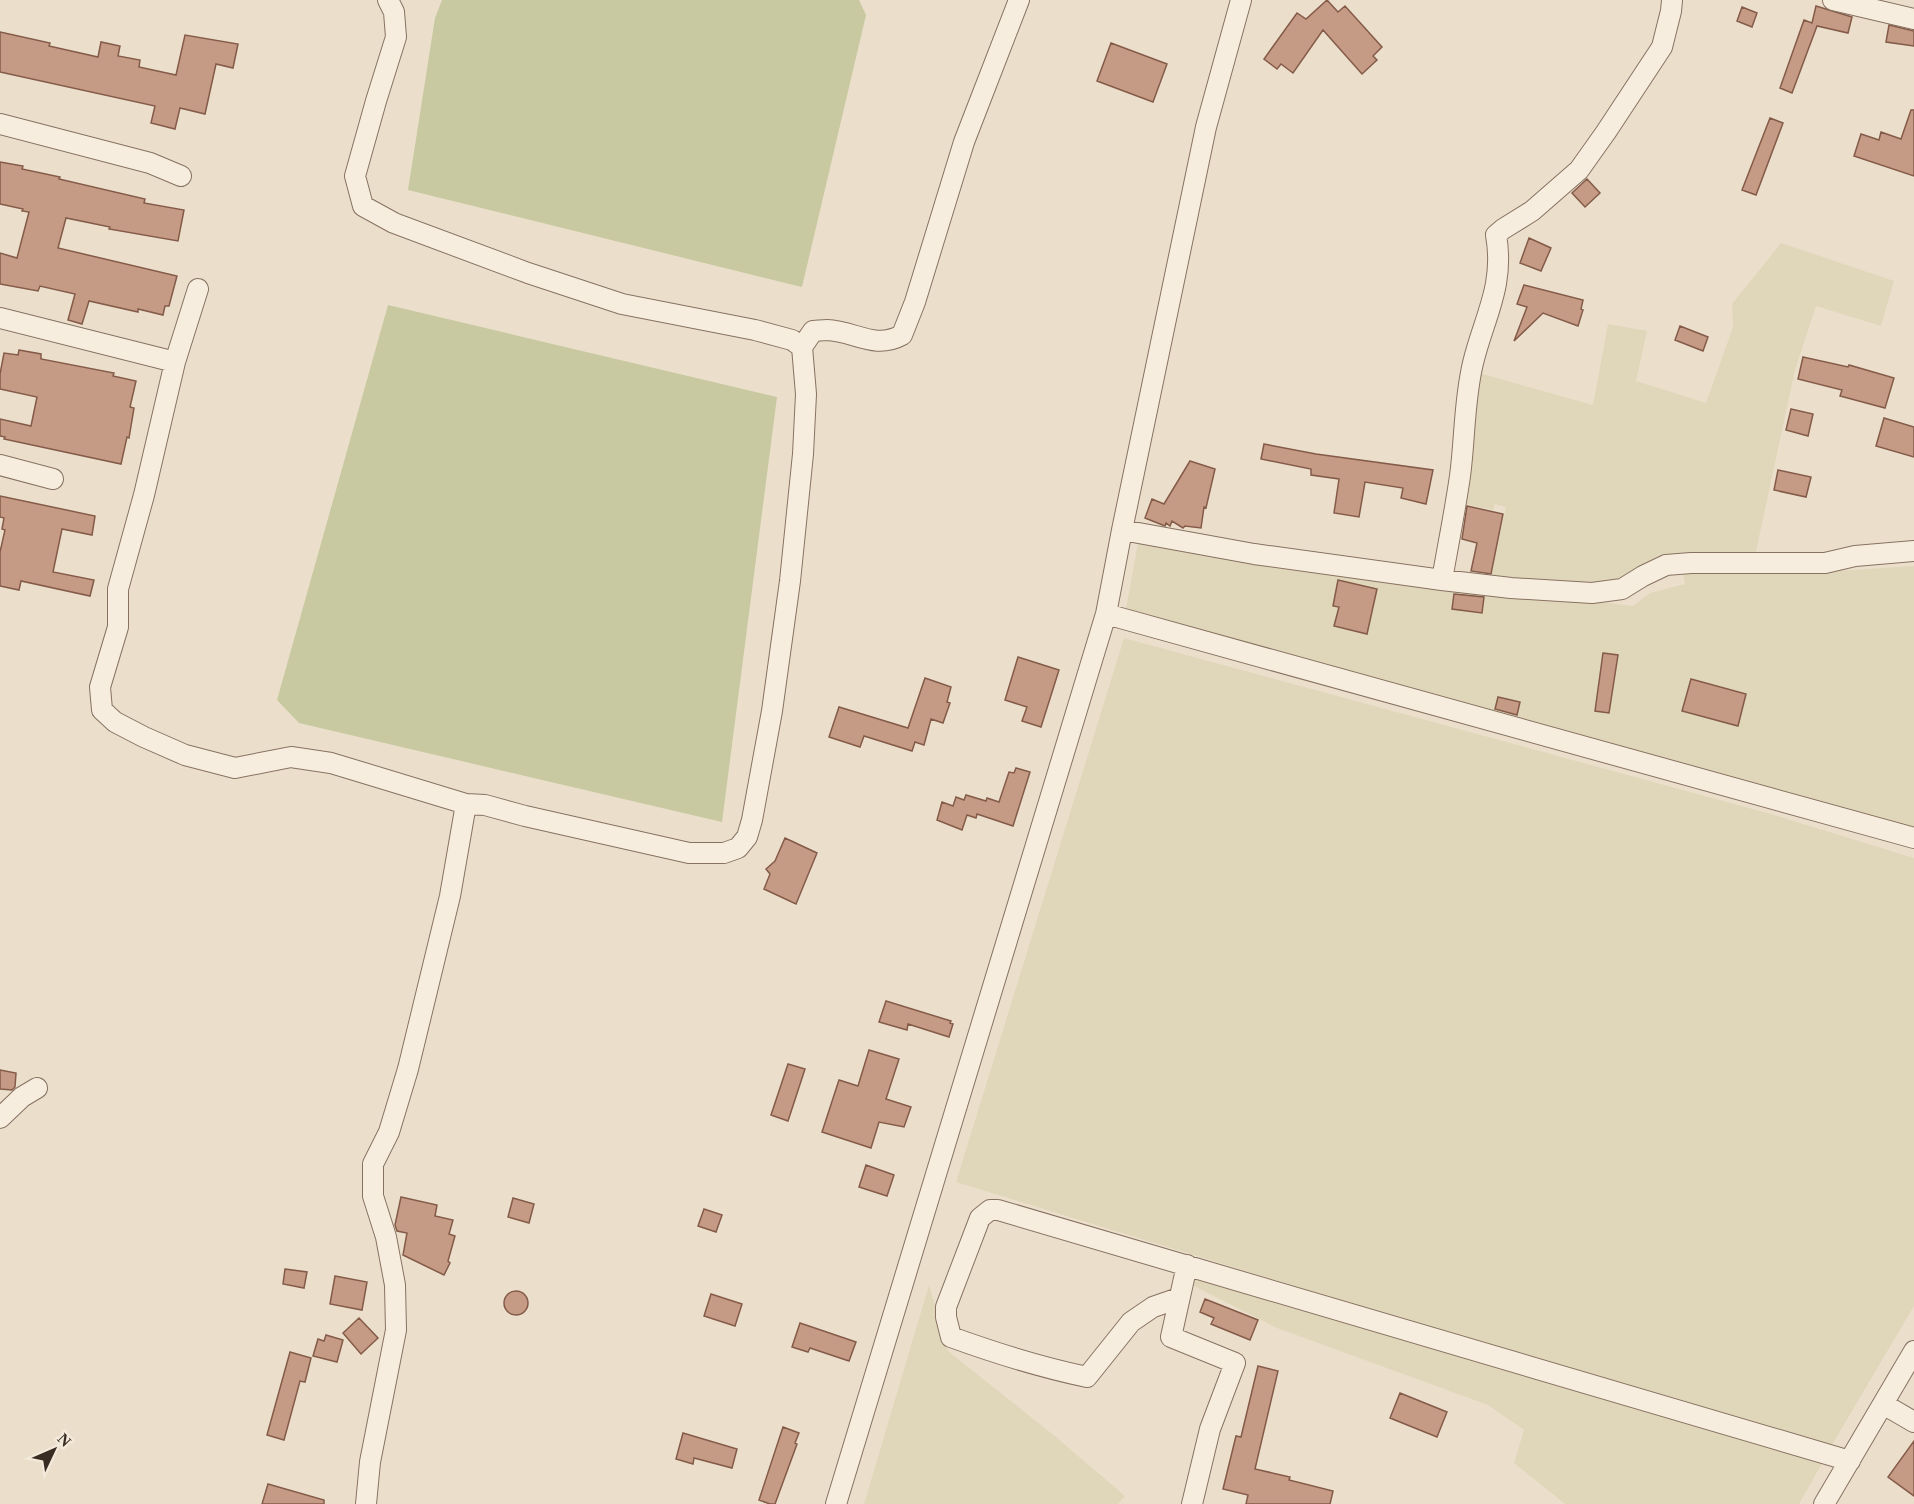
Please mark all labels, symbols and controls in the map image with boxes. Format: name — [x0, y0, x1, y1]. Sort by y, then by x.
north arrow — [24, 1420, 84, 1480]
text: N — [54, 1430, 75, 1450]

